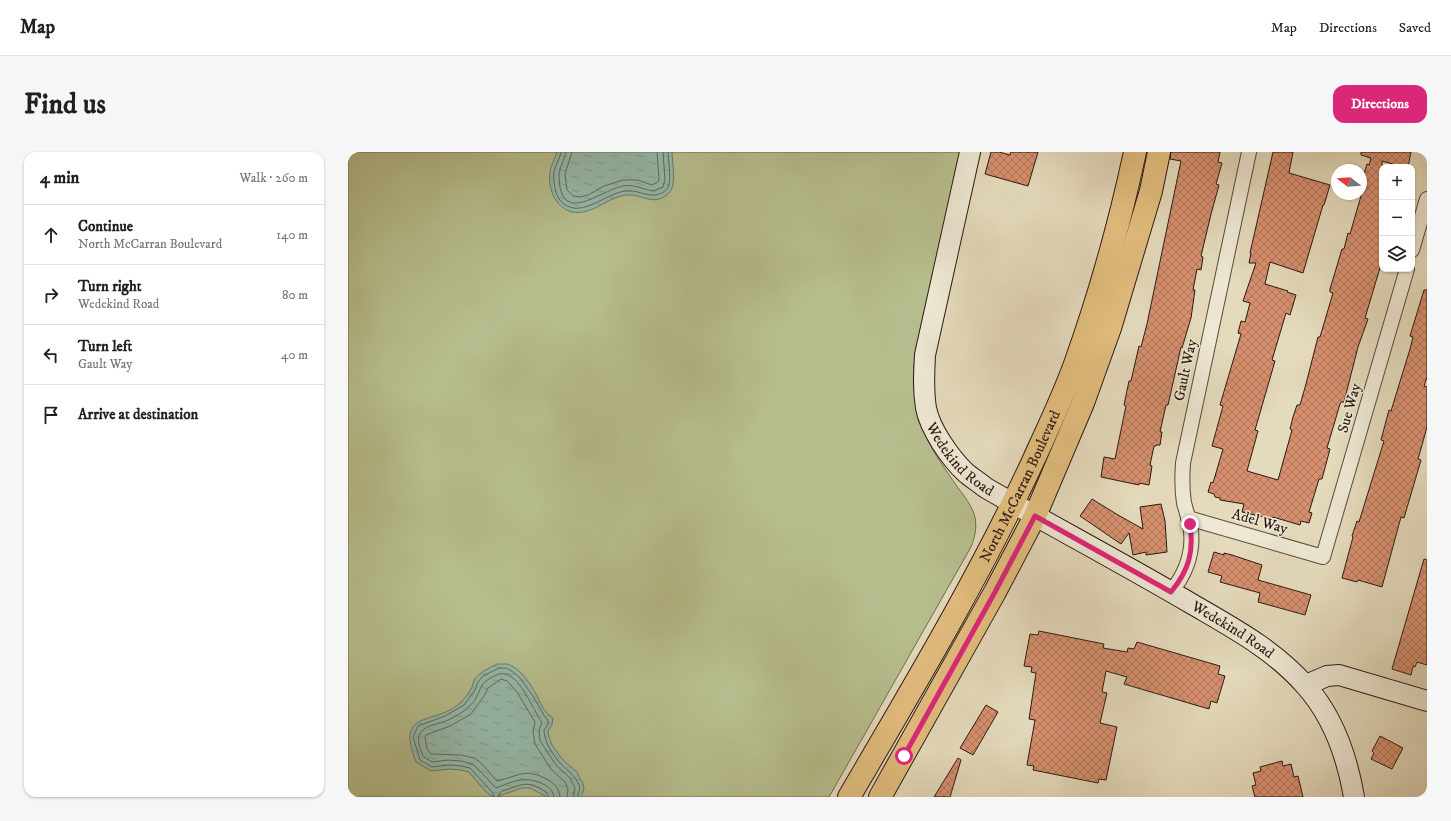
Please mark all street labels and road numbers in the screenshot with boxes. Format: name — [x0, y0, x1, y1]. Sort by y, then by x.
street label: Gault Way — [1170, 337, 1201, 403]
street label: Sue Way — [1333, 380, 1366, 435]
street label: North McCarran Boulevard — [975, 407, 1065, 565]
street label: Wedekind Road — [921, 418, 998, 501]
street label: Adel Way — [1230, 504, 1291, 539]
street label: Wedekind Road — [1187, 596, 1278, 663]

